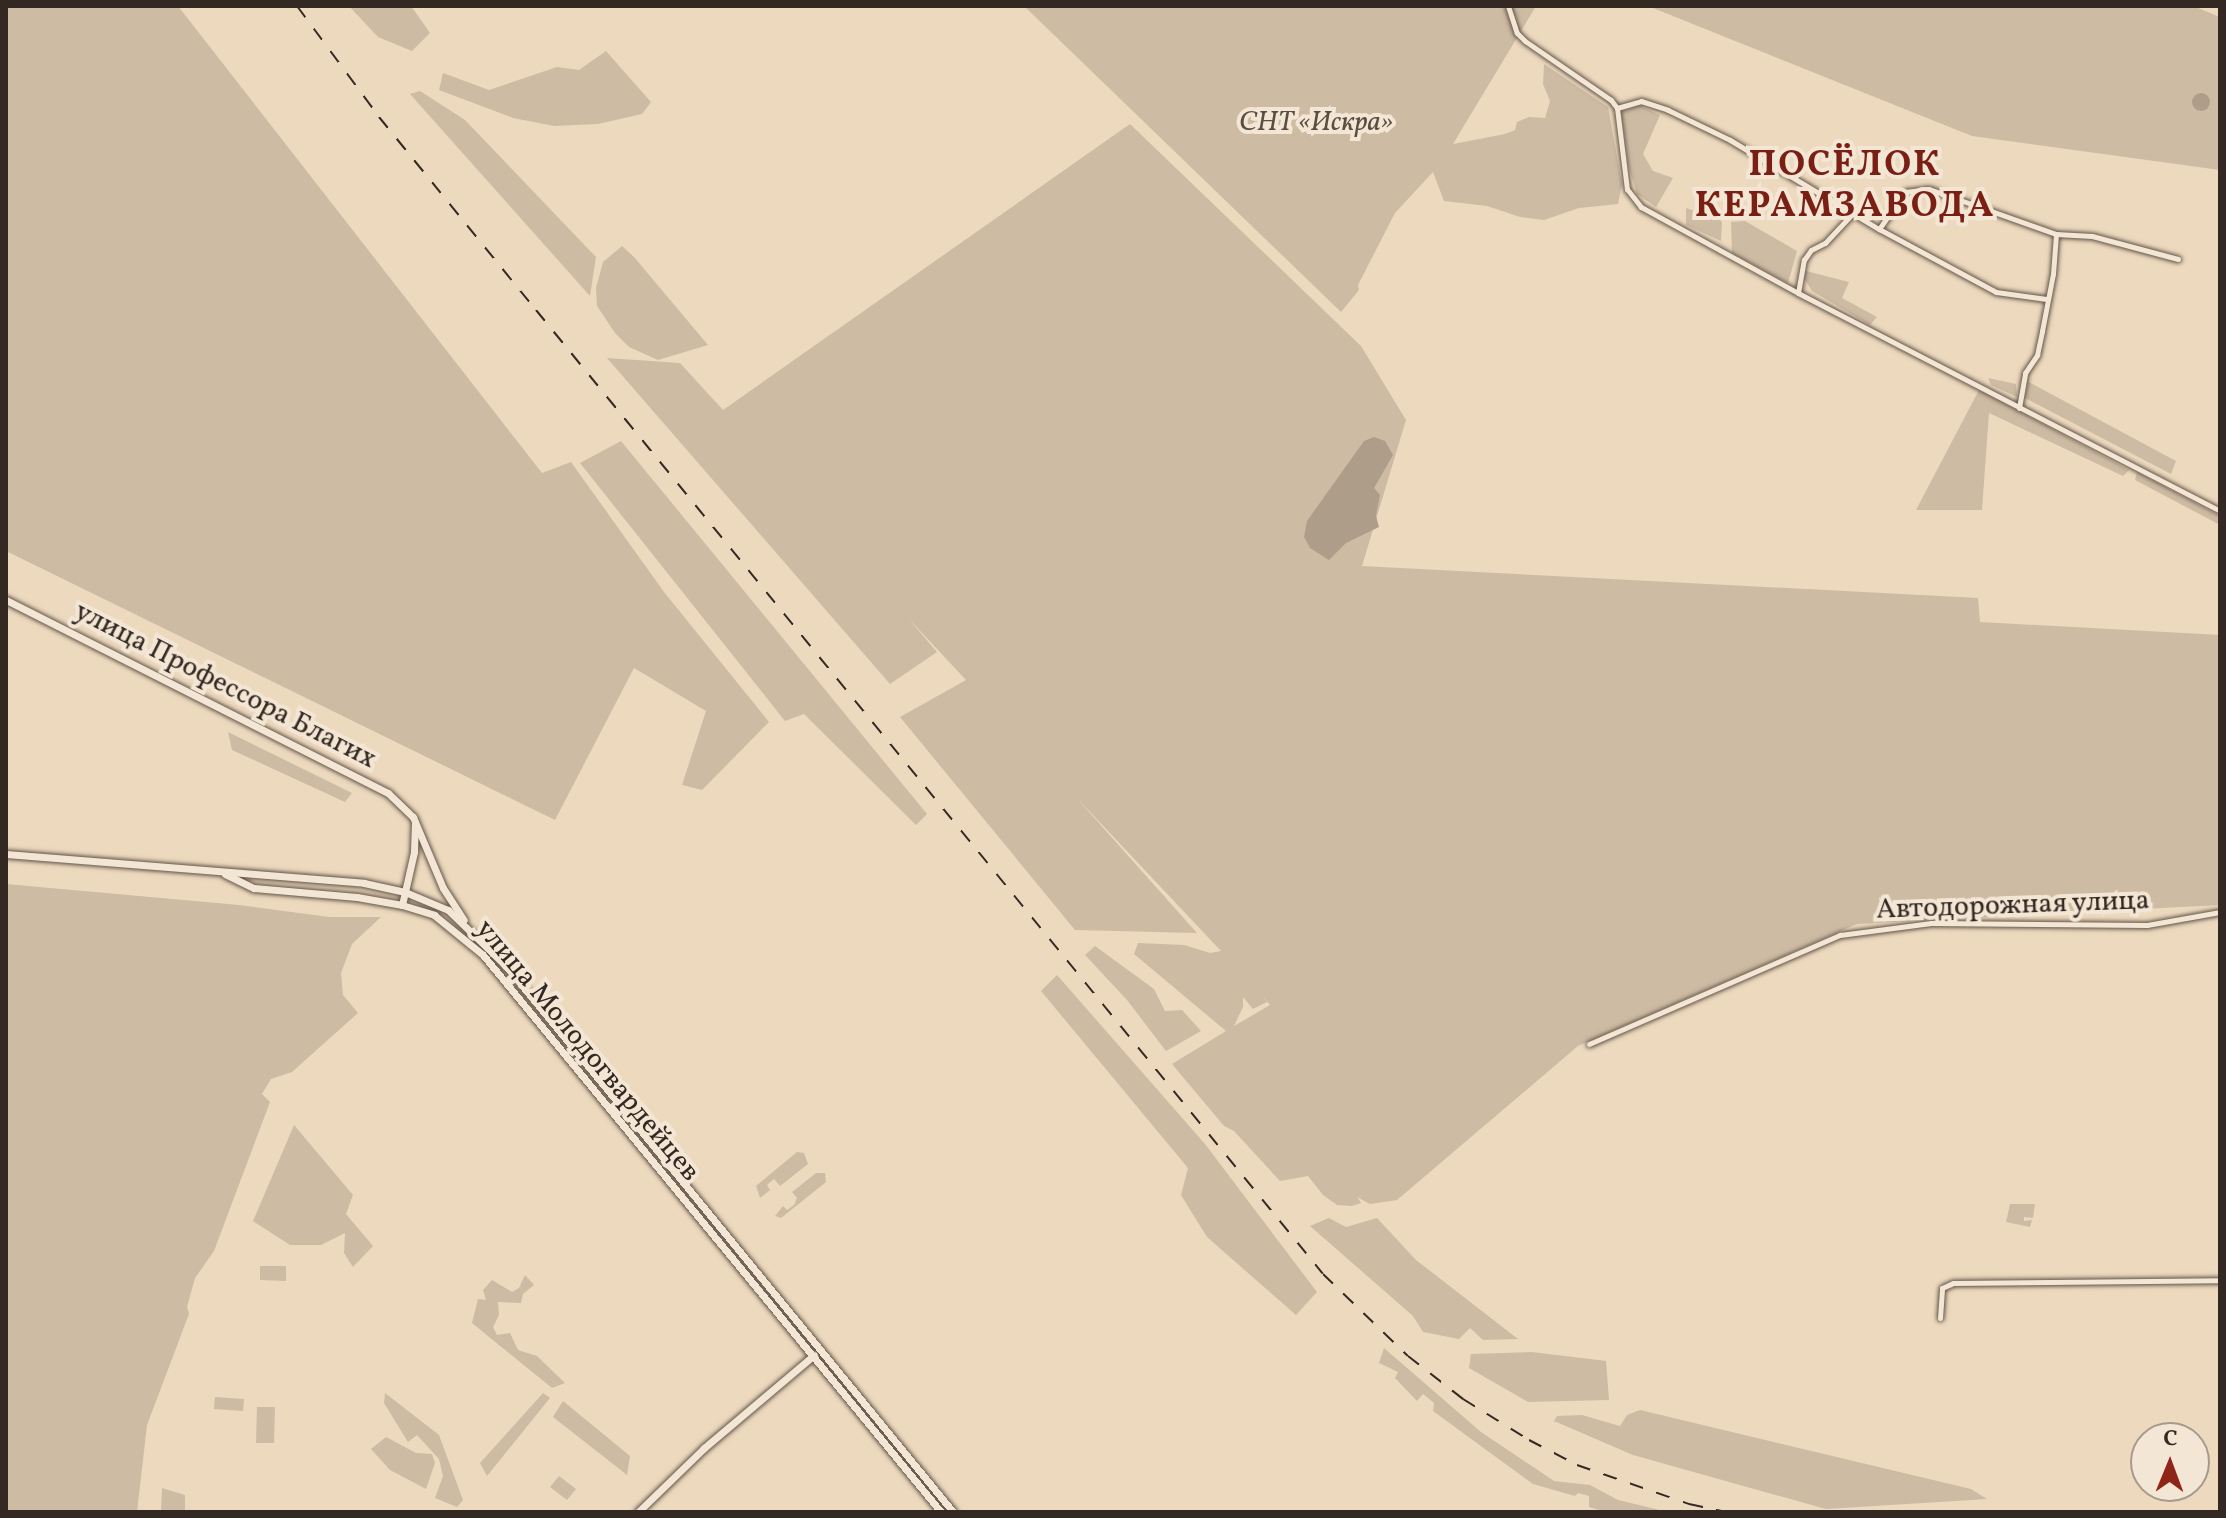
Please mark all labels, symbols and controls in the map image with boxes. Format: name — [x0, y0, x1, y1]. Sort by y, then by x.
park label: СНТ «Искра» — [1239, 106, 1393, 140]
district label: ПОСЁЛОК КЕРАМЗАВОДА — [1695, 144, 1995, 229]
street label: улица Профессора Благих — [69, 595, 381, 777]
street label: Автодорожная улица — [1875, 884, 2151, 928]
street label: улица Молодогвардейцев — [468, 913, 706, 1189]
north arrow — [2130, 1422, 2210, 1502]
text: С — [2163, 1424, 2178, 1455]

